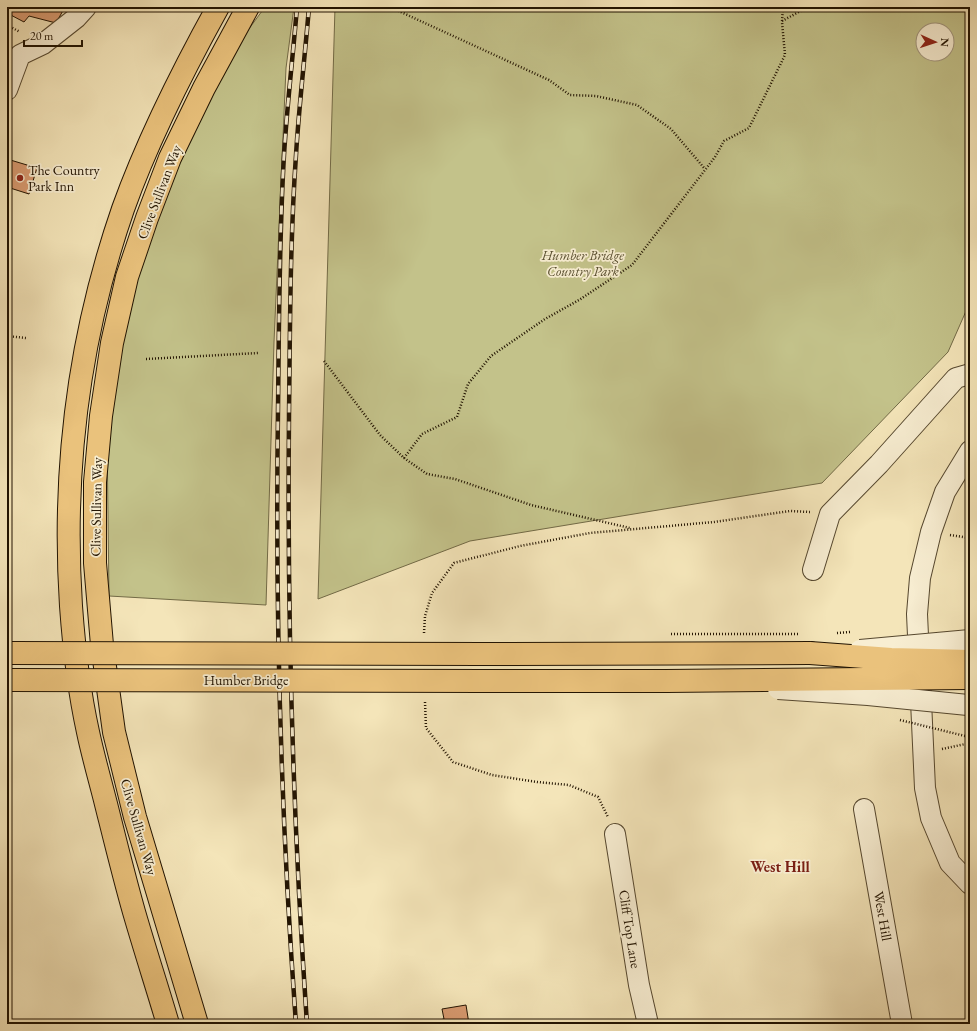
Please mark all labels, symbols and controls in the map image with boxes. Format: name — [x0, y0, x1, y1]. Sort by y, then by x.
scale bar — [24, 22, 82, 48]
north arrow — [915, 22, 955, 62]
text: 20 m — [30, 28, 54, 44]
text: N — [938, 38, 952, 47]
street label: Clive Sullivan Way — [133, 142, 186, 242]
place label: The Country Park Inn — [28, 161, 101, 195]
marker: The Country Park Inn — [15, 173, 25, 183]
park label: Humber Bridge Country Park — [541, 246, 624, 280]
street label: Clive Sullivan Way — [86, 456, 106, 557]
street label: Humber Bridge — [204, 671, 289, 689]
street label: Clive Sullivan Way — [117, 777, 162, 878]
district label: West Hill — [750, 857, 810, 876]
street label: Cliff Top Lane — [615, 889, 645, 970]
street label: West Hill — [870, 890, 896, 943]

